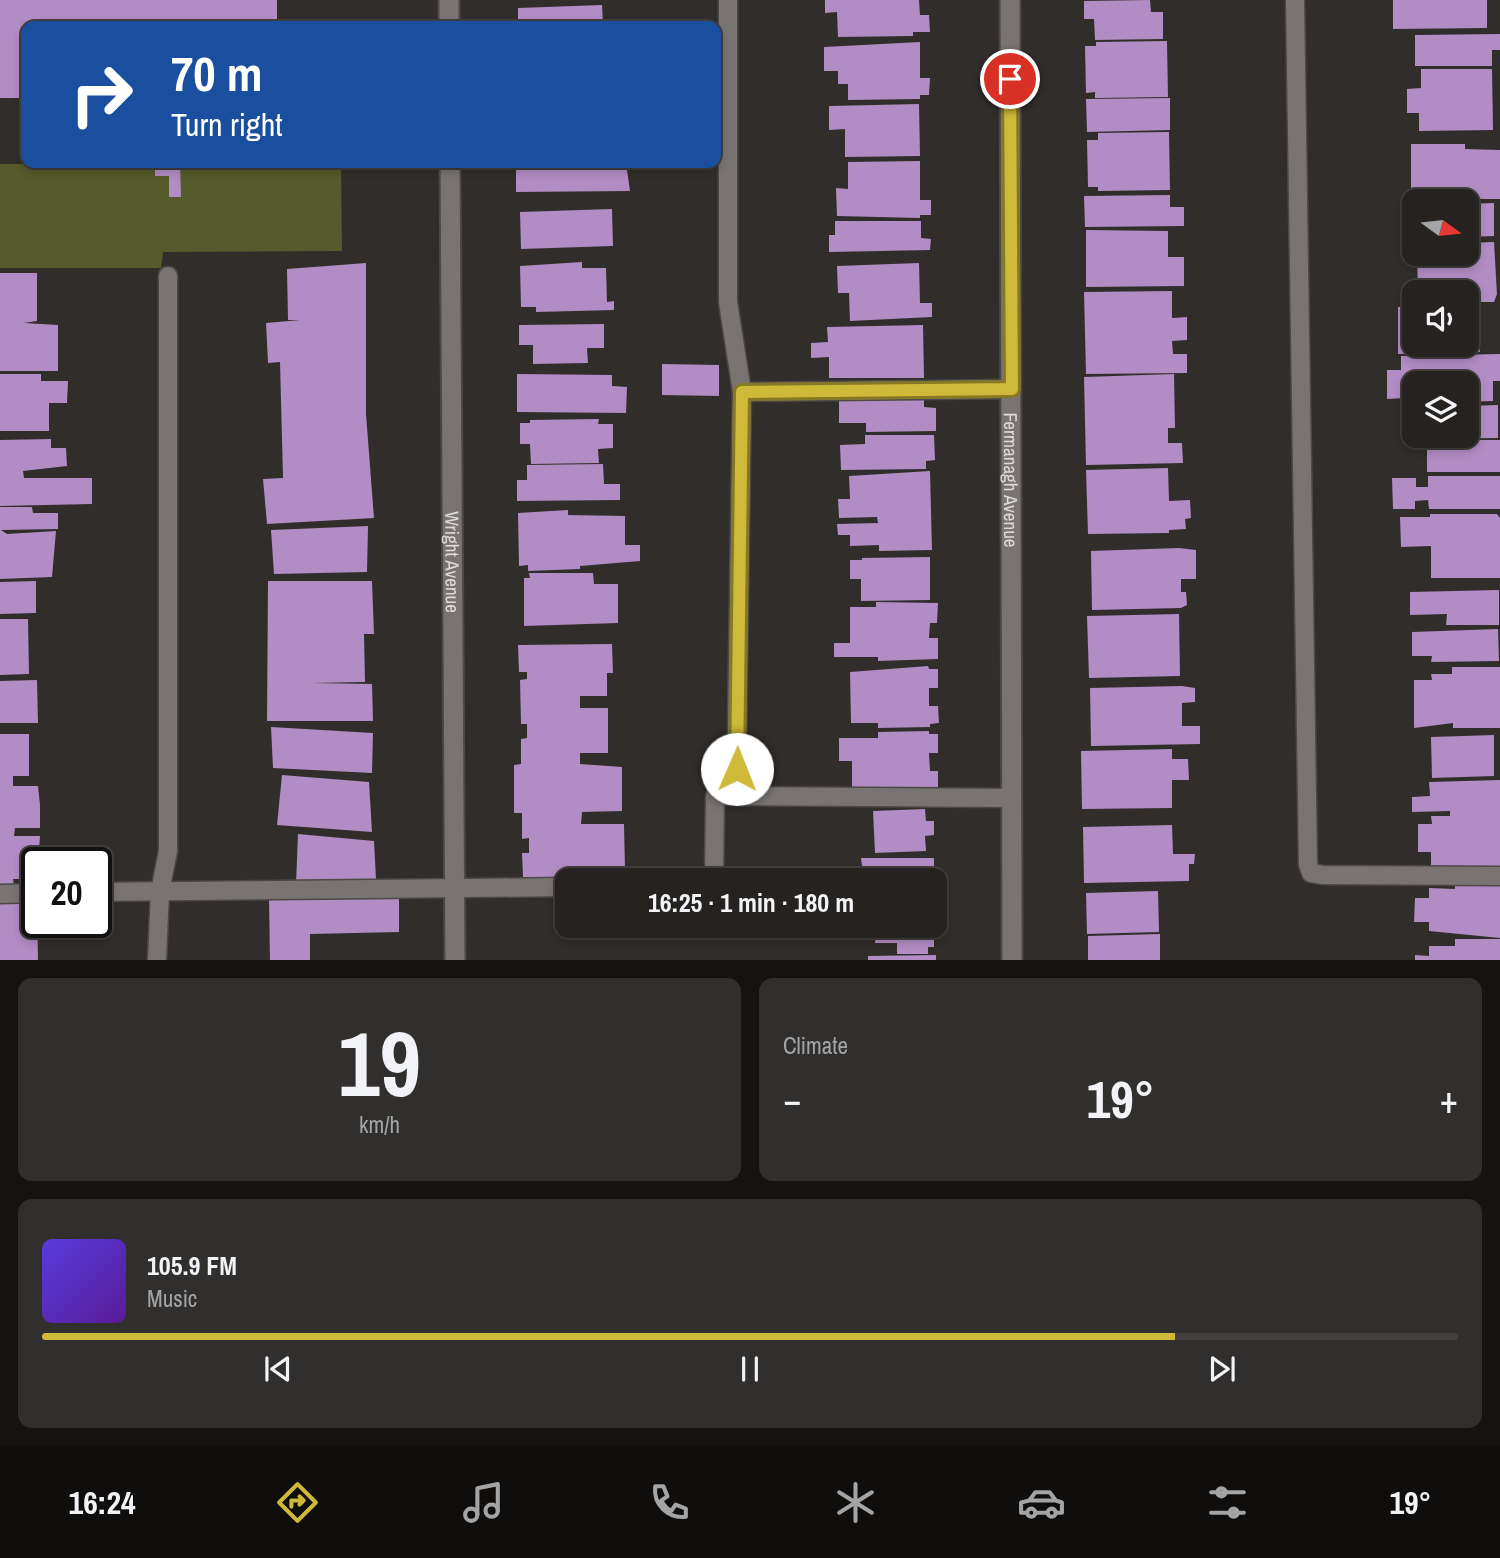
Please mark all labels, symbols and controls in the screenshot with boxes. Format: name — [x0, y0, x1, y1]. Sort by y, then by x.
text: 70 m — [171, 40, 263, 106]
icon: right — [56, 49, 147, 140]
pin — [980, 49, 1040, 109]
icon: arrive — [991, 60, 1029, 98]
text: Turn right — [171, 103, 283, 146]
north arrow — [1402, 189, 1479, 266]
map controls — [1402, 189, 1479, 448]
button: sound — [1402, 280, 1479, 357]
button: layers — [1402, 371, 1479, 448]
street label: Fermanagh Avenue — [998, 412, 1024, 548]
street label: Wright Avenue — [439, 511, 466, 613]
position arrow — [700, 732, 774, 806]
speed limit sign: 20 — [21, 847, 112, 938]
text: 16:25 · 1 min · 180 m — [648, 885, 854, 920]
text: 19 — [338, 1002, 421, 1124]
text: Climate — [783, 1030, 848, 1061]
text: 19° — [1086, 1064, 1155, 1134]
text: − — [783, 1074, 801, 1125]
text: + — [1440, 1074, 1458, 1125]
text: km/h — [359, 1109, 400, 1140]
text: 105.9 FM — [147, 1248, 237, 1283]
text: Music — [147, 1283, 197, 1314]
icon: previous — [259, 1350, 297, 1388]
icon: pause — [731, 1350, 769, 1388]
icon: next — [1203, 1350, 1241, 1388]
icon: directions — [273, 1478, 322, 1527]
icon: music — [459, 1478, 508, 1527]
icon: phone — [645, 1478, 694, 1527]
icon: climate — [831, 1478, 880, 1527]
icon: car — [1017, 1478, 1066, 1527]
icon: filters — [1203, 1478, 1252, 1527]
text: 16:24 — [69, 1481, 136, 1524]
text: 19° — [1389, 1481, 1431, 1524]

